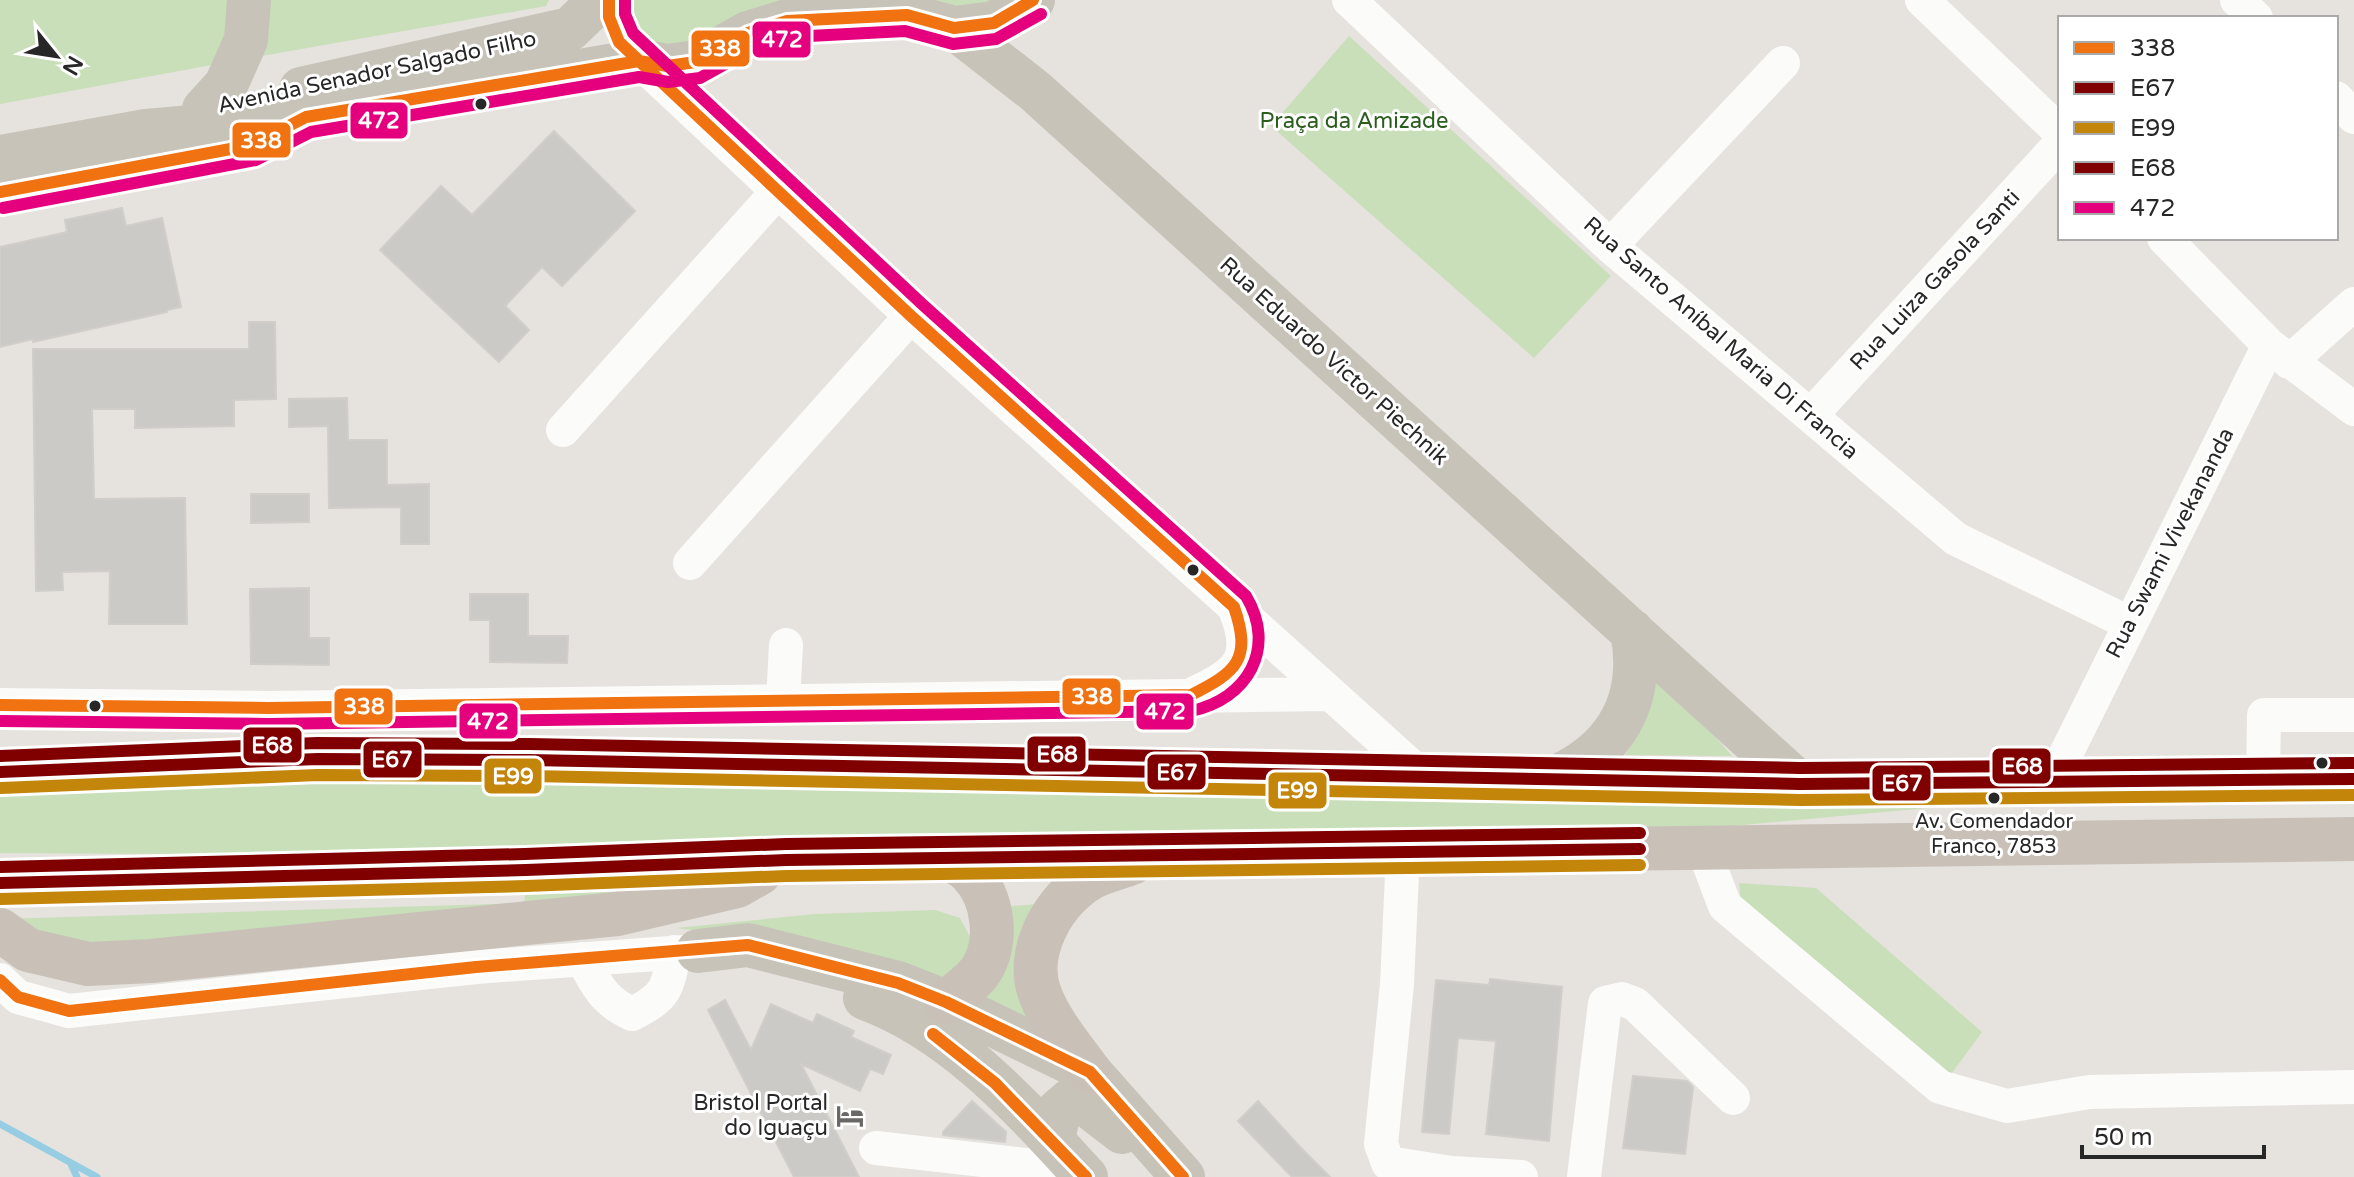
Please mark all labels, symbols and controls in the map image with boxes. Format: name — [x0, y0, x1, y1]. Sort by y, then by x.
north arrow — [16, 16, 96, 96]
legend — [2058, 16, 2338, 240]
line badge: 472 — [751, 20, 812, 59]
street label: Avenida Senador Salgado Filho — [215, 25, 539, 119]
text: 472 — [761, 27, 803, 53]
line badge: 338 — [690, 29, 751, 68]
text: 338 — [2130, 34, 2175, 63]
text: 338 — [699, 36, 741, 62]
text: N — [57, 51, 88, 80]
text: E67 — [2130, 74, 2175, 103]
unlabelled marker — [473, 96, 489, 112]
line badge: 472 — [349, 101, 409, 140]
text: 472 — [358, 108, 400, 134]
park label: Praça da Amizade — [1260, 108, 1448, 134]
text: E99 — [2130, 114, 2175, 143]
line badge: 338 — [231, 121, 292, 159]
text: 338 — [240, 128, 282, 154]
text: E68 — [2130, 154, 2175, 183]
street label: Rua Luiza Gasola Santi — [1845, 184, 2025, 376]
text: 472 — [2130, 194, 2175, 223]
street label: Rua Santo Aníbal Maria Di Francia — [1578, 211, 1864, 465]
street label: Rua Eduardo Victor Piechnik — [1215, 252, 1453, 470]
street label: Rua Swami Vivekananda — [2101, 423, 2239, 663]
unlabelled marker — [1185, 562, 1201, 578]
line badge: 338 — [1061, 677, 1122, 716]
text: 338 — [1071, 684, 1113, 710]
line badge: 338 — [333, 687, 394, 726]
line badge: 472 — [1135, 692, 1195, 731]
text: 338 — [343, 694, 385, 720]
unlabelled marker — [87, 698, 103, 714]
text: 472 — [1144, 699, 1186, 725]
line badge: 472 — [458, 702, 519, 740]
text: 472 — [467, 709, 509, 735]
line badge: E68 — [242, 726, 303, 764]
text: E68 — [251, 733, 293, 759]
line badge: E68 — [1026, 735, 1087, 773]
line badge: E67 — [362, 740, 423, 779]
text: E68 — [1036, 742, 1078, 768]
text: E67 — [371, 747, 413, 773]
line badge: E68 — [1991, 747, 2052, 785]
line badge: E67 — [1146, 753, 1207, 791]
text: E68 — [2001, 754, 2043, 780]
unlabelled marker — [2314, 755, 2330, 771]
line badge: E99 — [483, 757, 543, 795]
text: E67 — [1156, 760, 1198, 786]
text: E99 — [492, 764, 534, 790]
line badge: E67 — [1871, 764, 1932, 802]
line badge: E99 — [1267, 771, 1328, 810]
text: E67 — [1881, 771, 1923, 797]
text: E99 — [1276, 778, 1318, 804]
marker: Av. Comendador Franco, 7853 — [1986, 790, 2002, 806]
place label: Av. Comendador Franco, 7853 — [1915, 810, 2073, 859]
place label: Bristol Portal do Iguaçu — [693, 1090, 828, 1141]
hotel icon: Bristol Portal do Iguaçu — [835, 1101, 865, 1131]
scale bar — [2082, 1109, 2264, 1159]
text: 50 m — [2094, 1123, 2152, 1152]

